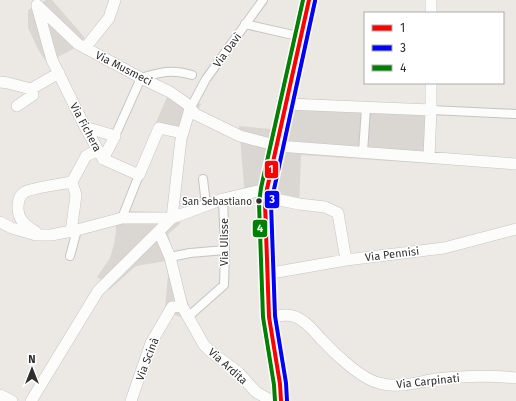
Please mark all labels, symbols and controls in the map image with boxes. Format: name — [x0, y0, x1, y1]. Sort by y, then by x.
legend — [364, 12, 504, 84]
text: 1 — [400, 21, 405, 35]
street label: Via Davì — [211, 31, 244, 70]
text: 3 — [400, 41, 406, 55]
street label: Via Musmeci — [93, 49, 154, 88]
text: 4 — [400, 61, 407, 75]
street label: Via Fichera — [67, 100, 104, 154]
line badge: 1 — [264, 160, 279, 179]
text: 1 — [268, 163, 274, 176]
line badge: 3 — [264, 190, 280, 209]
text: 3 — [268, 193, 275, 206]
place label: San Sebastiano — [182, 196, 252, 208]
marker: San Sebastiano — [254, 196, 264, 206]
street label: Via Ulisse — [218, 218, 231, 266]
line badge: 4 — [252, 219, 268, 238]
text: 4 — [257, 222, 263, 235]
street label: Via Pennisi — [364, 245, 420, 264]
street label: Via Scinà — [133, 336, 162, 382]
street label: Via Ardita — [206, 346, 250, 387]
north arrow — [12, 349, 52, 389]
text: N — [28, 353, 36, 366]
street label: Via Carpinati — [396, 372, 460, 391]

